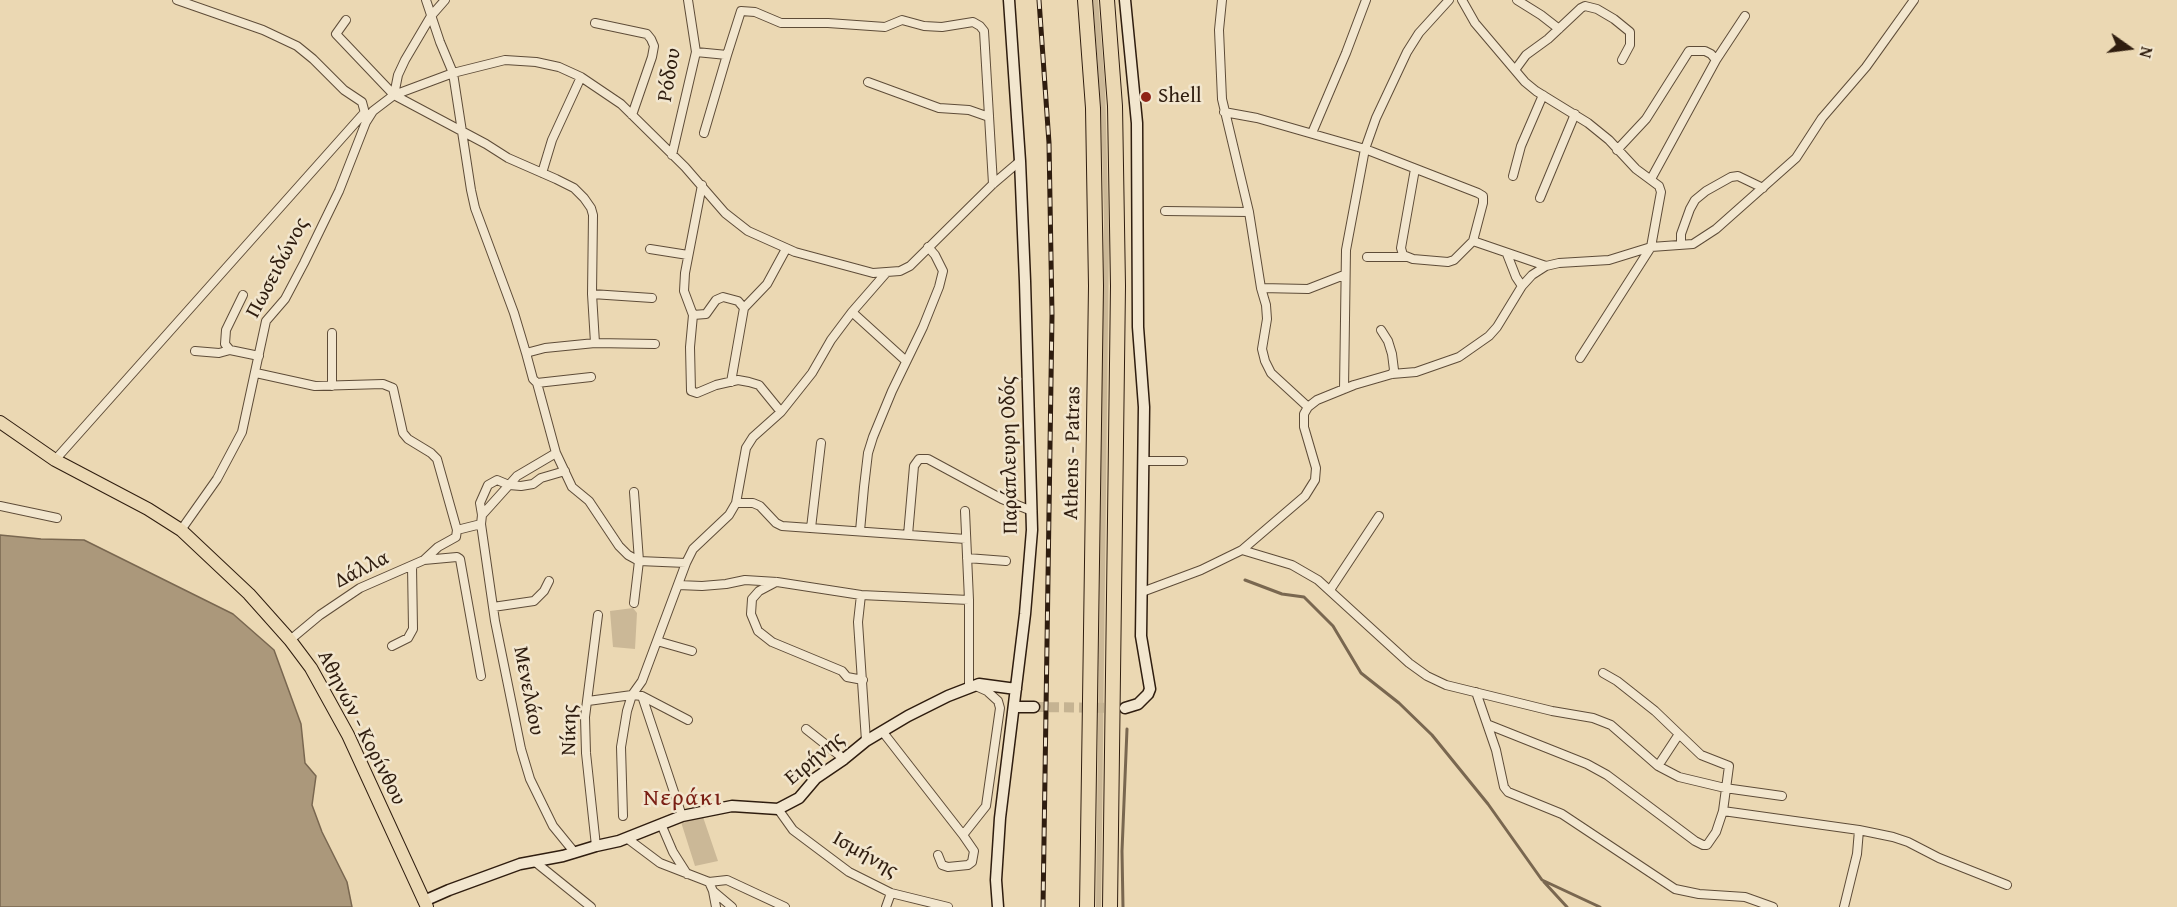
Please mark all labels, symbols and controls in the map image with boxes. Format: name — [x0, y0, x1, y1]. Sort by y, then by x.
north arrow — [2099, 18, 2159, 78]
text: N — [2134, 44, 2159, 60]
street label: Ρόδου — [653, 46, 687, 104]
place label: Shell — [1158, 84, 1202, 110]
marker: Shell — [1139, 90, 1153, 104]
street label: Πωσειδώνος — [241, 214, 315, 322]
street label: Παράπλευρη Οδός — [996, 376, 1024, 534]
street label: Athens - Patras — [1059, 386, 1087, 520]
street label: Δάλλα — [331, 546, 393, 594]
street label: Μενελάου — [507, 644, 549, 738]
street label: Αθηνών - Κορίνθου — [311, 646, 411, 810]
street label: Νίκης — [557, 704, 583, 756]
street label: Ειρήνης — [780, 727, 850, 791]
district label: Νεράκι — [643, 785, 723, 813]
street label: Ισμήνης — [828, 826, 902, 884]

